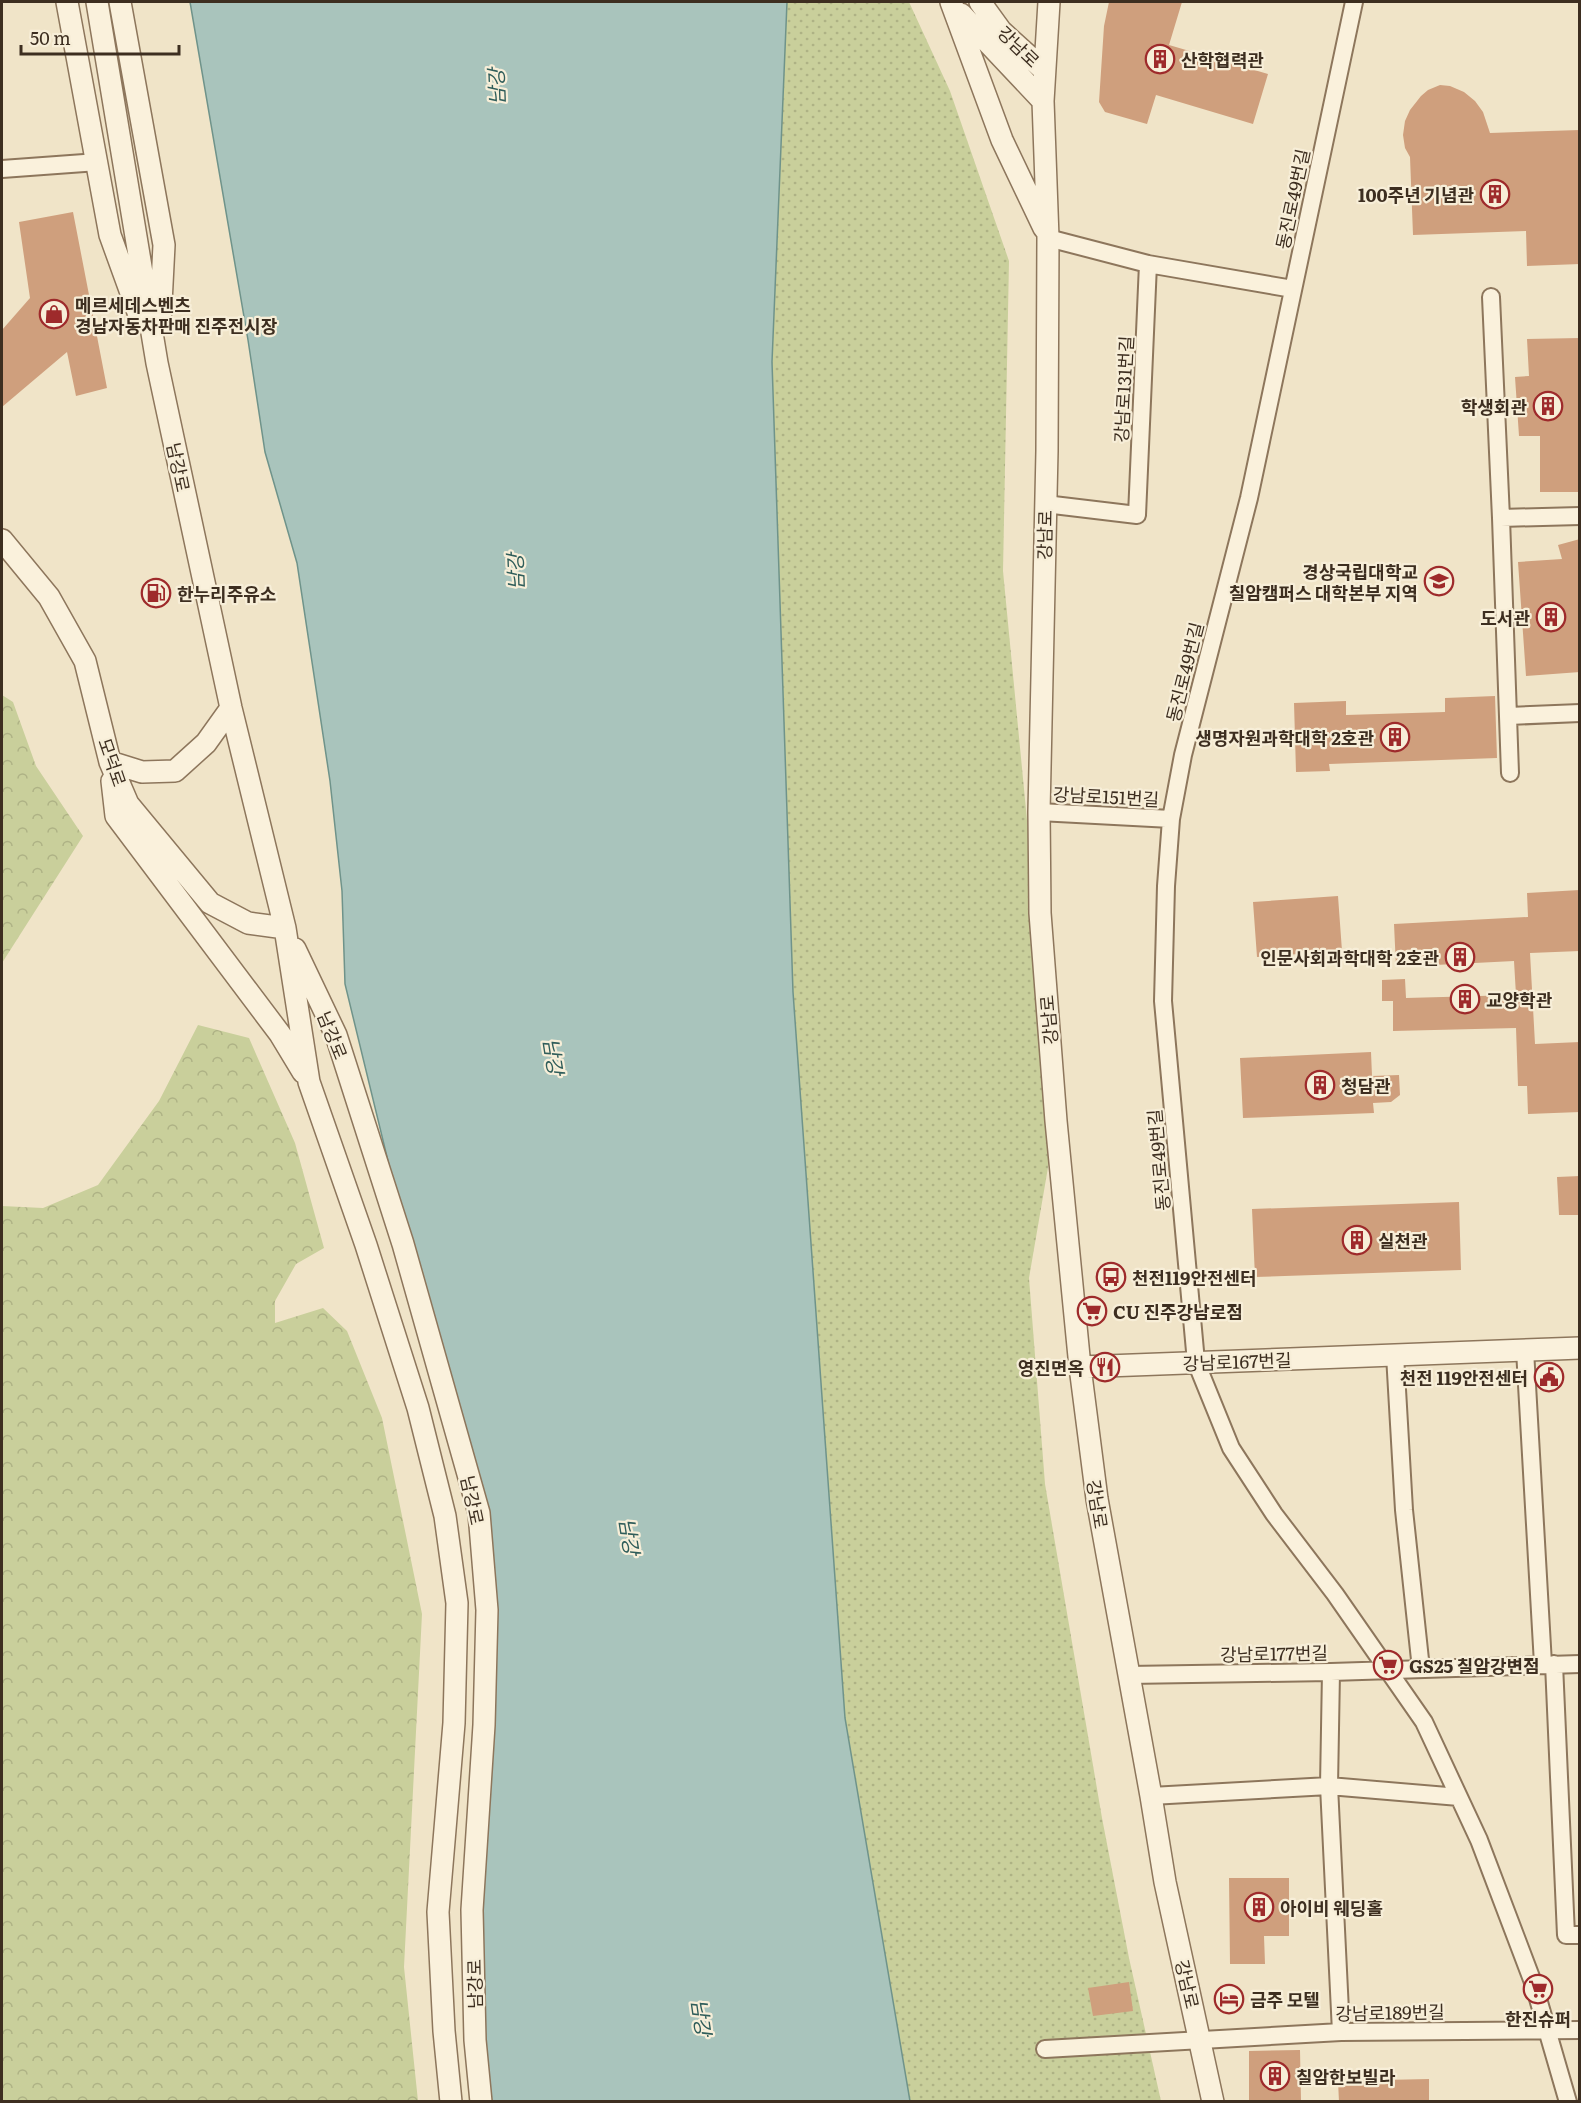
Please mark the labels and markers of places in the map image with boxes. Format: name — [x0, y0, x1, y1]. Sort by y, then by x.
building icon: 산학협력관 — [1144, 43, 1176, 75]
place label: 산학협력관 — [1181, 46, 1264, 73]
building icon: 100주년 기념관 — [1479, 178, 1511, 210]
place label: 100주년 기념관 — [1358, 181, 1474, 208]
place label: 메르세데스벤츠 경남자동차판매 진주전시장 — [75, 291, 278, 339]
shop icon: 메르세데스벤츠 경남자동차판매 진주전시장 — [38, 298, 70, 330]
building icon: 학생회관 — [1532, 390, 1564, 422]
place label: 학생회관 — [1461, 393, 1527, 420]
place label: 경상국립대학교 칠암캠퍼스 대학본부 지역 — [1229, 558, 1418, 606]
school or university icon: 경상국립대학교 칠암캠퍼스 대학본부 지역 — [1423, 565, 1455, 597]
fuel station icon: 한누리주유소 — [140, 577, 172, 609]
place label: 한누리주유소 — [177, 580, 276, 607]
building icon: 도서관 — [1535, 601, 1567, 633]
place label: 도서관 — [1480, 604, 1530, 631]
building icon: 생명자원과학대학 2호관 — [1379, 721, 1411, 753]
place label: 생명자원과학대학 2호관 — [1195, 724, 1374, 751]
building icon: 인문사회과학대학 2호관 — [1444, 941, 1476, 973]
place label: 인문사회과학대학 2호관 — [1260, 944, 1439, 971]
building icon: 교양학관 — [1449, 983, 1481, 1015]
place label: 교양학관 — [1486, 986, 1553, 1013]
building icon: 청담관 — [1304, 1069, 1336, 1101]
place label: 청담관 — [1341, 1072, 1391, 1099]
building icon: 실천관 — [1341, 1224, 1373, 1256]
place label: 실천관 — [1378, 1227, 1428, 1254]
bus stop icon: 천전119안전센터 — [1095, 1261, 1127, 1293]
place label: 천전119안전센터 — [1132, 1264, 1257, 1291]
supermarket icon: CU 진주강남로점 — [1076, 1295, 1108, 1327]
place label: CU 진주강남로점 — [1113, 1298, 1243, 1325]
restaurant icon: 영진면옥 — [1089, 1351, 1121, 1383]
place label: 영진면옥 — [1018, 1354, 1084, 1381]
public building icon: 천전 119안전센터 — [1533, 1361, 1565, 1393]
place label: 천전 119안전센터 — [1400, 1364, 1528, 1391]
supermarket icon: GS25 칠암강변점 — [1372, 1649, 1404, 1681]
place label: GS25 칠암강변점 — [1409, 1652, 1540, 1679]
building icon: 아이비 웨딩홀 — [1243, 1891, 1275, 1923]
place label: 아이비 웨딩홀 — [1280, 1894, 1383, 1921]
supermarket icon: 한진슈퍼 — [1522, 1973, 1554, 2005]
hotel icon: 금주 모텔 — [1213, 1983, 1245, 2015]
place label: 금주 모텔 — [1250, 1986, 1320, 2013]
place label: 한진슈퍼 — [1505, 2005, 1571, 2032]
building icon: 칠암한보빌라 — [1259, 2060, 1291, 2092]
place label: 칠암한보빌라 — [1296, 2063, 1396, 2090]

